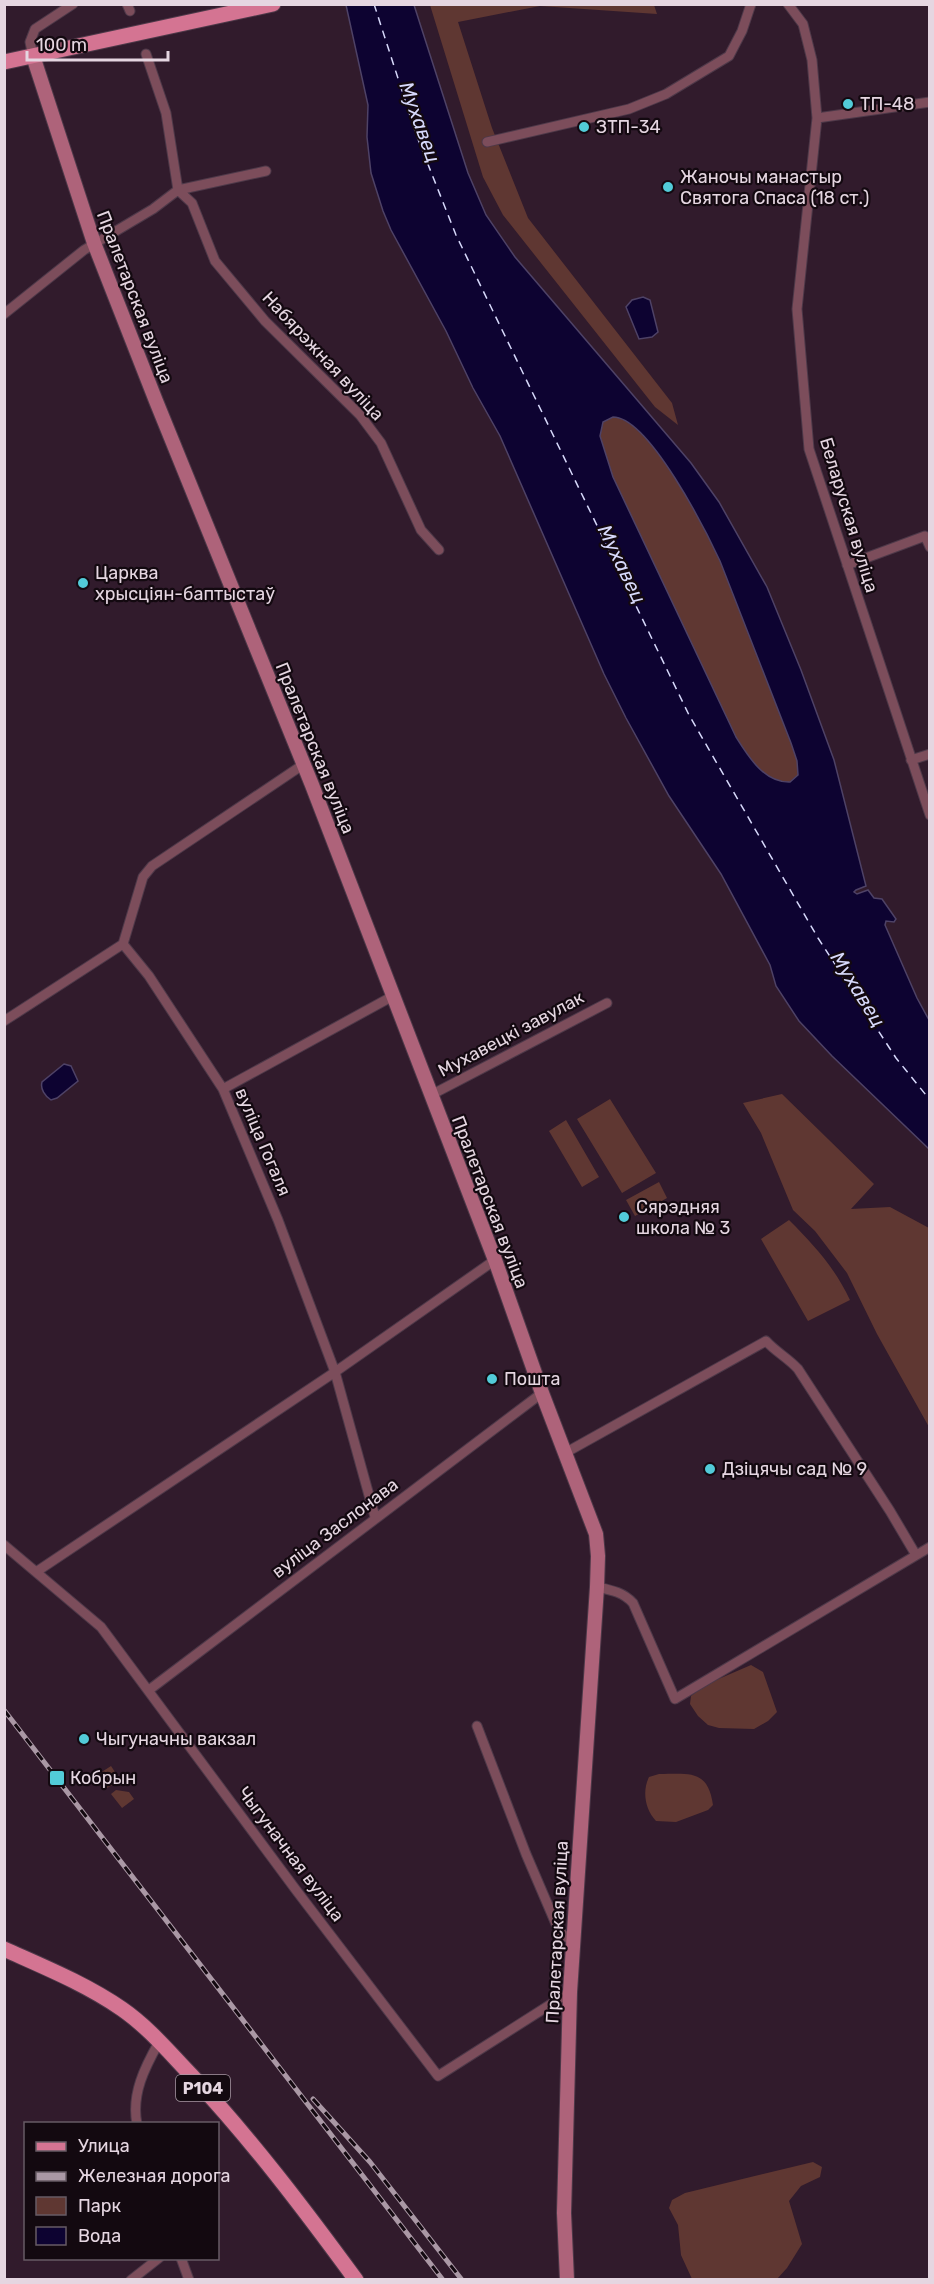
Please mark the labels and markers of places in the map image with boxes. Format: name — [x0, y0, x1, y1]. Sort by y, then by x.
place label: ТП-48 — [860, 93, 914, 115]
marker: ТП-48 — [841, 97, 855, 111]
place label: ЗТП-34 — [596, 116, 661, 138]
marker: ЗТП-34 — [577, 120, 591, 134]
place label: Жаночы манастыр Святога Спаса (18 ст.) — [680, 166, 869, 209]
marker: Жаночы манастыр Святога Спаса (18 ст.) — [661, 180, 675, 194]
place label: Царква хрысціян-баптыстаў — [95, 562, 275, 605]
marker: Царква хрысціян-баптыстаў — [76, 576, 90, 590]
place label: Сярэдняя школа № 3 — [636, 1196, 730, 1239]
marker: Сярэдняя школа № 3 — [617, 1210, 631, 1224]
place label: Пошта — [504, 1368, 561, 1390]
marker: Пошта — [485, 1372, 499, 1386]
place label: Дзіцячы сад № 9 — [722, 1458, 867, 1480]
marker: Дзіцячы сад № 9 — [703, 1462, 717, 1476]
place label: Чыгуначны вакзал — [96, 1728, 256, 1750]
marker: Чыгуначны вакзал — [77, 1732, 91, 1746]
place label: Кобрын — [70, 1767, 136, 1789]
marker: Кобрын — [48, 1769, 66, 1787]

